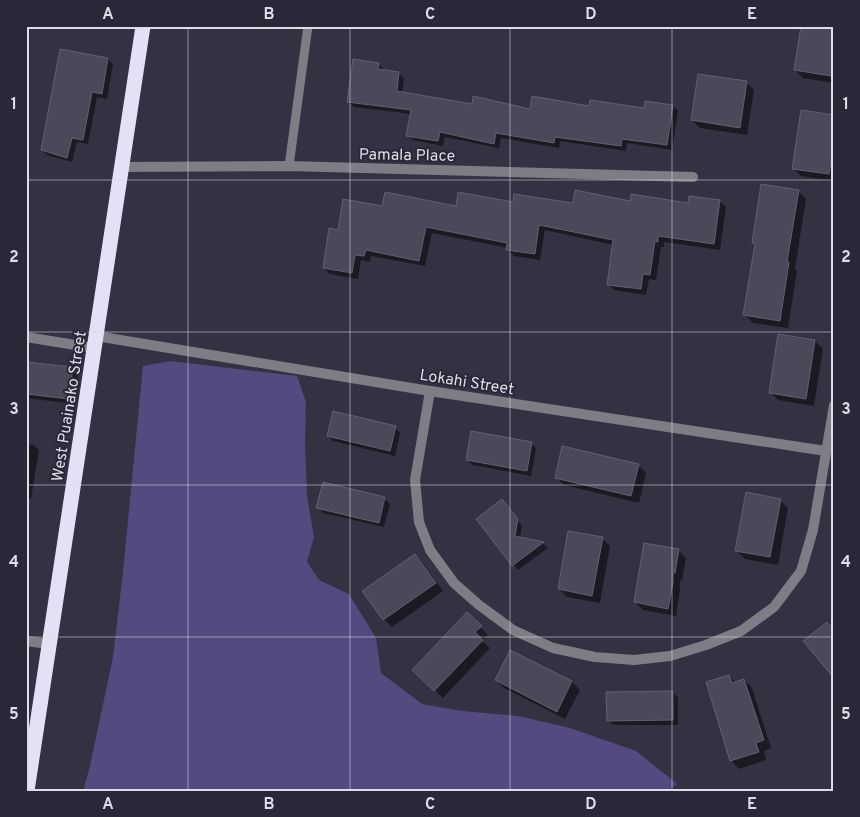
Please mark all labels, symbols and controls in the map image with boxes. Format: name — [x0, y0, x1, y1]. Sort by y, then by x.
text: A — [102, 5, 114, 25]
text: B — [263, 5, 275, 25]
text: C — [425, 5, 435, 25]
text: D — [585, 5, 597, 25]
text: E — [747, 5, 757, 25]
text: 1 — [11, 95, 17, 115]
text: 1 — [843, 95, 849, 115]
street label: Pamala Place — [359, 145, 455, 167]
text: 2 — [9, 248, 19, 268]
text: 2 — [841, 248, 851, 268]
street label: West Puainako Street — [48, 329, 92, 483]
street label: Lokahi Street — [418, 366, 515, 400]
text: 3 — [9, 400, 19, 420]
text: 3 — [841, 400, 851, 420]
text: 4 — [9, 553, 19, 573]
text: 4 — [841, 553, 851, 573]
text: 5 — [9, 705, 19, 725]
text: 5 — [841, 705, 851, 725]
text: A — [102, 795, 114, 815]
text: B — [263, 795, 275, 815]
text: C — [425, 795, 435, 815]
text: D — [585, 795, 597, 815]
text: E — [747, 795, 757, 815]

